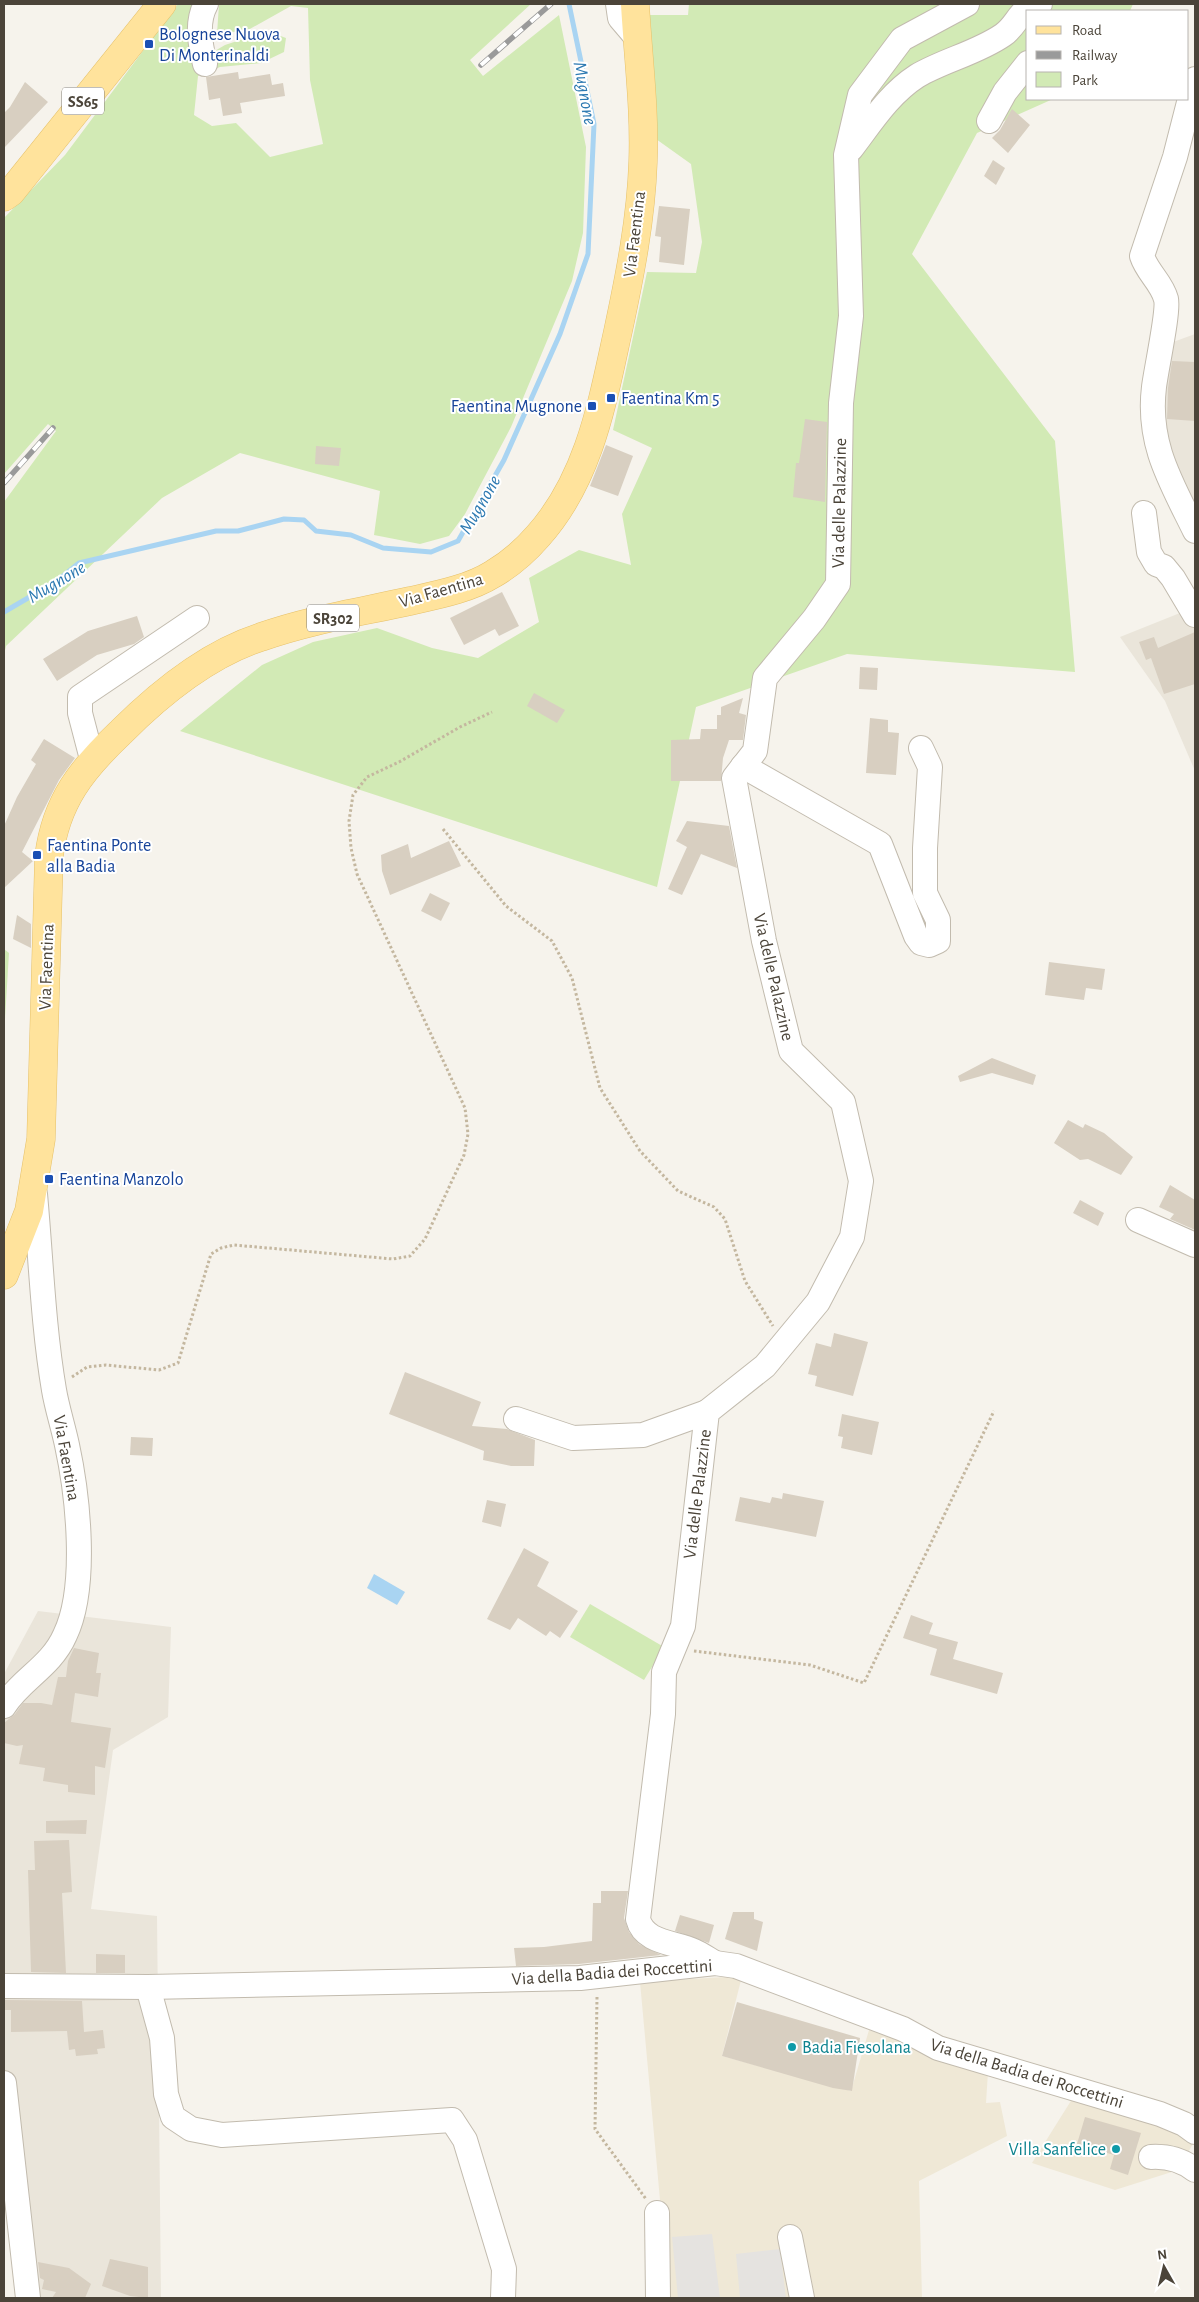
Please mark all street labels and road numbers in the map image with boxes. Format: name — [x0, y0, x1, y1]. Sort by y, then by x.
road number: SS65 — [62, 88, 104, 114]
street label: Via Faentina — [621, 190, 649, 278]
street label: Via delle Palazzine — [830, 438, 850, 568]
street label: Via Faentina — [397, 570, 485, 612]
road number: SR302 — [307, 604, 359, 632]
street label: Via delle Palazzine — [750, 912, 796, 1043]
street label: Via Faentina — [36, 923, 58, 1011]
street label: Via Faentina — [50, 1414, 82, 1502]
street label: Via delle Palazzine — [681, 1428, 715, 1560]
street label: Via della Badia dei Roccettini — [511, 1957, 713, 1989]
street label: Via della Badia dei Roccettini — [928, 2036, 1126, 2112]

